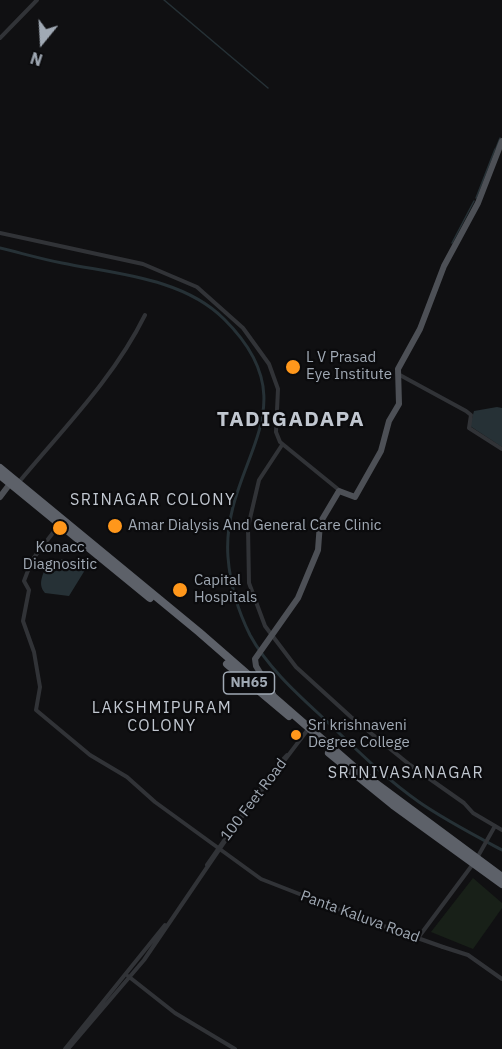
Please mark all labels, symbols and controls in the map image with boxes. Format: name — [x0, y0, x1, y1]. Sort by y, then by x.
north arrow — [12, 12, 72, 72]
text: N — [28, 48, 45, 70]
place label: L V Prasad Eye Institute — [306, 349, 392, 384]
marker: L V Prasad Eye Institute — [284, 358, 302, 376]
district label: TADIGADAPA — [217, 407, 365, 433]
district label: SRINAGAR COLONY — [70, 490, 236, 510]
marker: Amar Dialysis And General Care Clinic — [106, 517, 124, 535]
place label: Amar Dialysis And General Care Clinic — [128, 517, 381, 535]
marker: Konacc Diagnositic — [51, 519, 69, 537]
place label: Konacc Diagnositic — [23, 539, 97, 574]
place label: Capital Hospitals — [194, 572, 257, 607]
marker: Capital Hospitals — [171, 581, 189, 599]
road number: NH65 — [224, 672, 274, 694]
district label: LAKSHMIPURAM COLONY — [92, 698, 232, 736]
place label: Sri krishnaveni Degree College — [308, 717, 410, 752]
marker: Sri krishnaveni Degree College — [289, 728, 303, 742]
street label: 100 Feet Road — [217, 755, 291, 845]
district label: SRINIVASANAGAR — [328, 763, 484, 783]
street label: Panta Kaluva Road — [298, 887, 422, 947]

